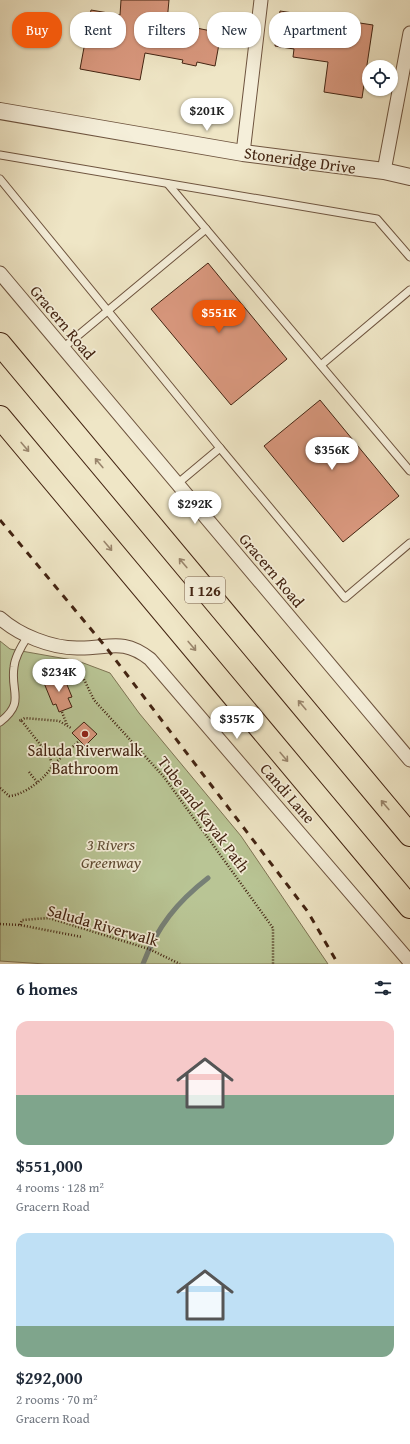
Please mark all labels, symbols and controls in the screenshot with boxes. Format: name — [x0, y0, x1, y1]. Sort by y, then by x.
chip: Buy — [12, 12, 62, 48]
chip: Rent — [70, 12, 126, 48]
chip: Filters — [134, 12, 199, 48]
chip: New — [207, 12, 261, 48]
chip: Apartment — [269, 12, 361, 48]
map controls — [362, 60, 398, 96]
button: locate — [362, 60, 398, 96]
pin: $201K — [179, 98, 235, 132]
text: $201K — [189, 101, 225, 120]
street label: Stoneridge Drive — [243, 140, 357, 180]
street label: Gracern Road — [25, 280, 102, 365]
pin: $551K — [191, 300, 247, 334]
text: $551K — [201, 303, 237, 322]
pin: $356K — [304, 437, 360, 471]
text: $356K — [314, 440, 350, 459]
one-way arrow — [21, 441, 30, 452]
one-way arrow — [95, 457, 104, 468]
pin: $292K — [167, 491, 223, 525]
text: $292K — [177, 494, 213, 513]
street label: Gracern Road — [234, 528, 311, 613]
one-way arrow — [104, 541, 113, 552]
one-way arrow — [178, 557, 187, 568]
road number: I 126 — [185, 577, 225, 603]
one-way arrow — [187, 641, 196, 652]
pin: $234K — [31, 659, 87, 693]
text: $234K — [41, 662, 77, 681]
one-way arrow — [297, 700, 306, 711]
pin: $357K — [209, 706, 265, 740]
text: $357K — [219, 709, 255, 728]
marker: Saluda Riverwalk Bathroom — [80, 729, 90, 739]
place label: Saluda Riverwalk Bathroom — [28, 738, 143, 780]
street label: Tube and Kayak Path — [152, 751, 256, 877]
one-way arrow — [280, 751, 289, 762]
street label: Candi Lane — [255, 757, 321, 829]
one-way arrow — [381, 800, 389, 811]
park label: 3 Rivers Greenway — [81, 832, 142, 874]
street label: Saluda Riverwalk — [44, 898, 162, 953]
text: 6 homes — [16, 976, 78, 1001]
icon: filters — [372, 977, 394, 999]
icon: home — [169, 1047, 241, 1119]
text: $551,000 — [16, 1153, 82, 1178]
text: 4 rooms · 128 m² — [16, 1178, 104, 1197]
text: Gracern Road — [16, 1197, 90, 1216]
icon: home — [169, 1259, 241, 1331]
text: $292,000 — [16, 1365, 82, 1390]
text: 2 rooms · 70 m² — [16, 1390, 98, 1409]
text: Gracern Road — [16, 1409, 90, 1428]

